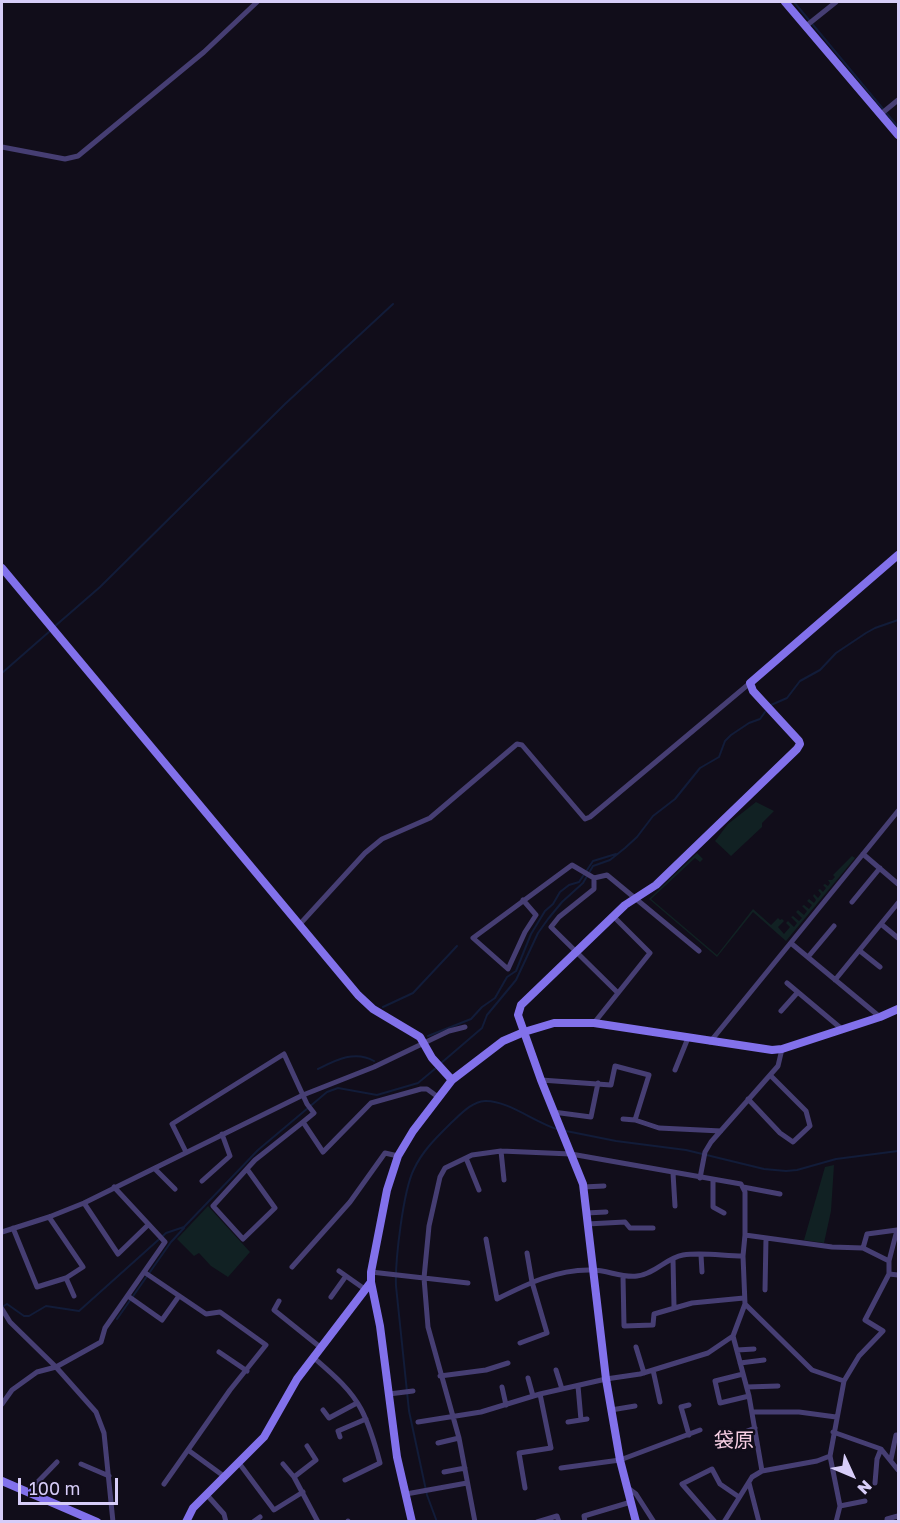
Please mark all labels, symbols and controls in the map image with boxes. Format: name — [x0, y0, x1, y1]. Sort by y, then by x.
district label: 袋原 — [714, 1429, 754, 1453]
north arrow — [822, 1445, 882, 1505]
scale bar — [21, 1466, 122, 1504]
text: N — [854, 1476, 876, 1499]
text: 100 m — [29, 1477, 80, 1499]

